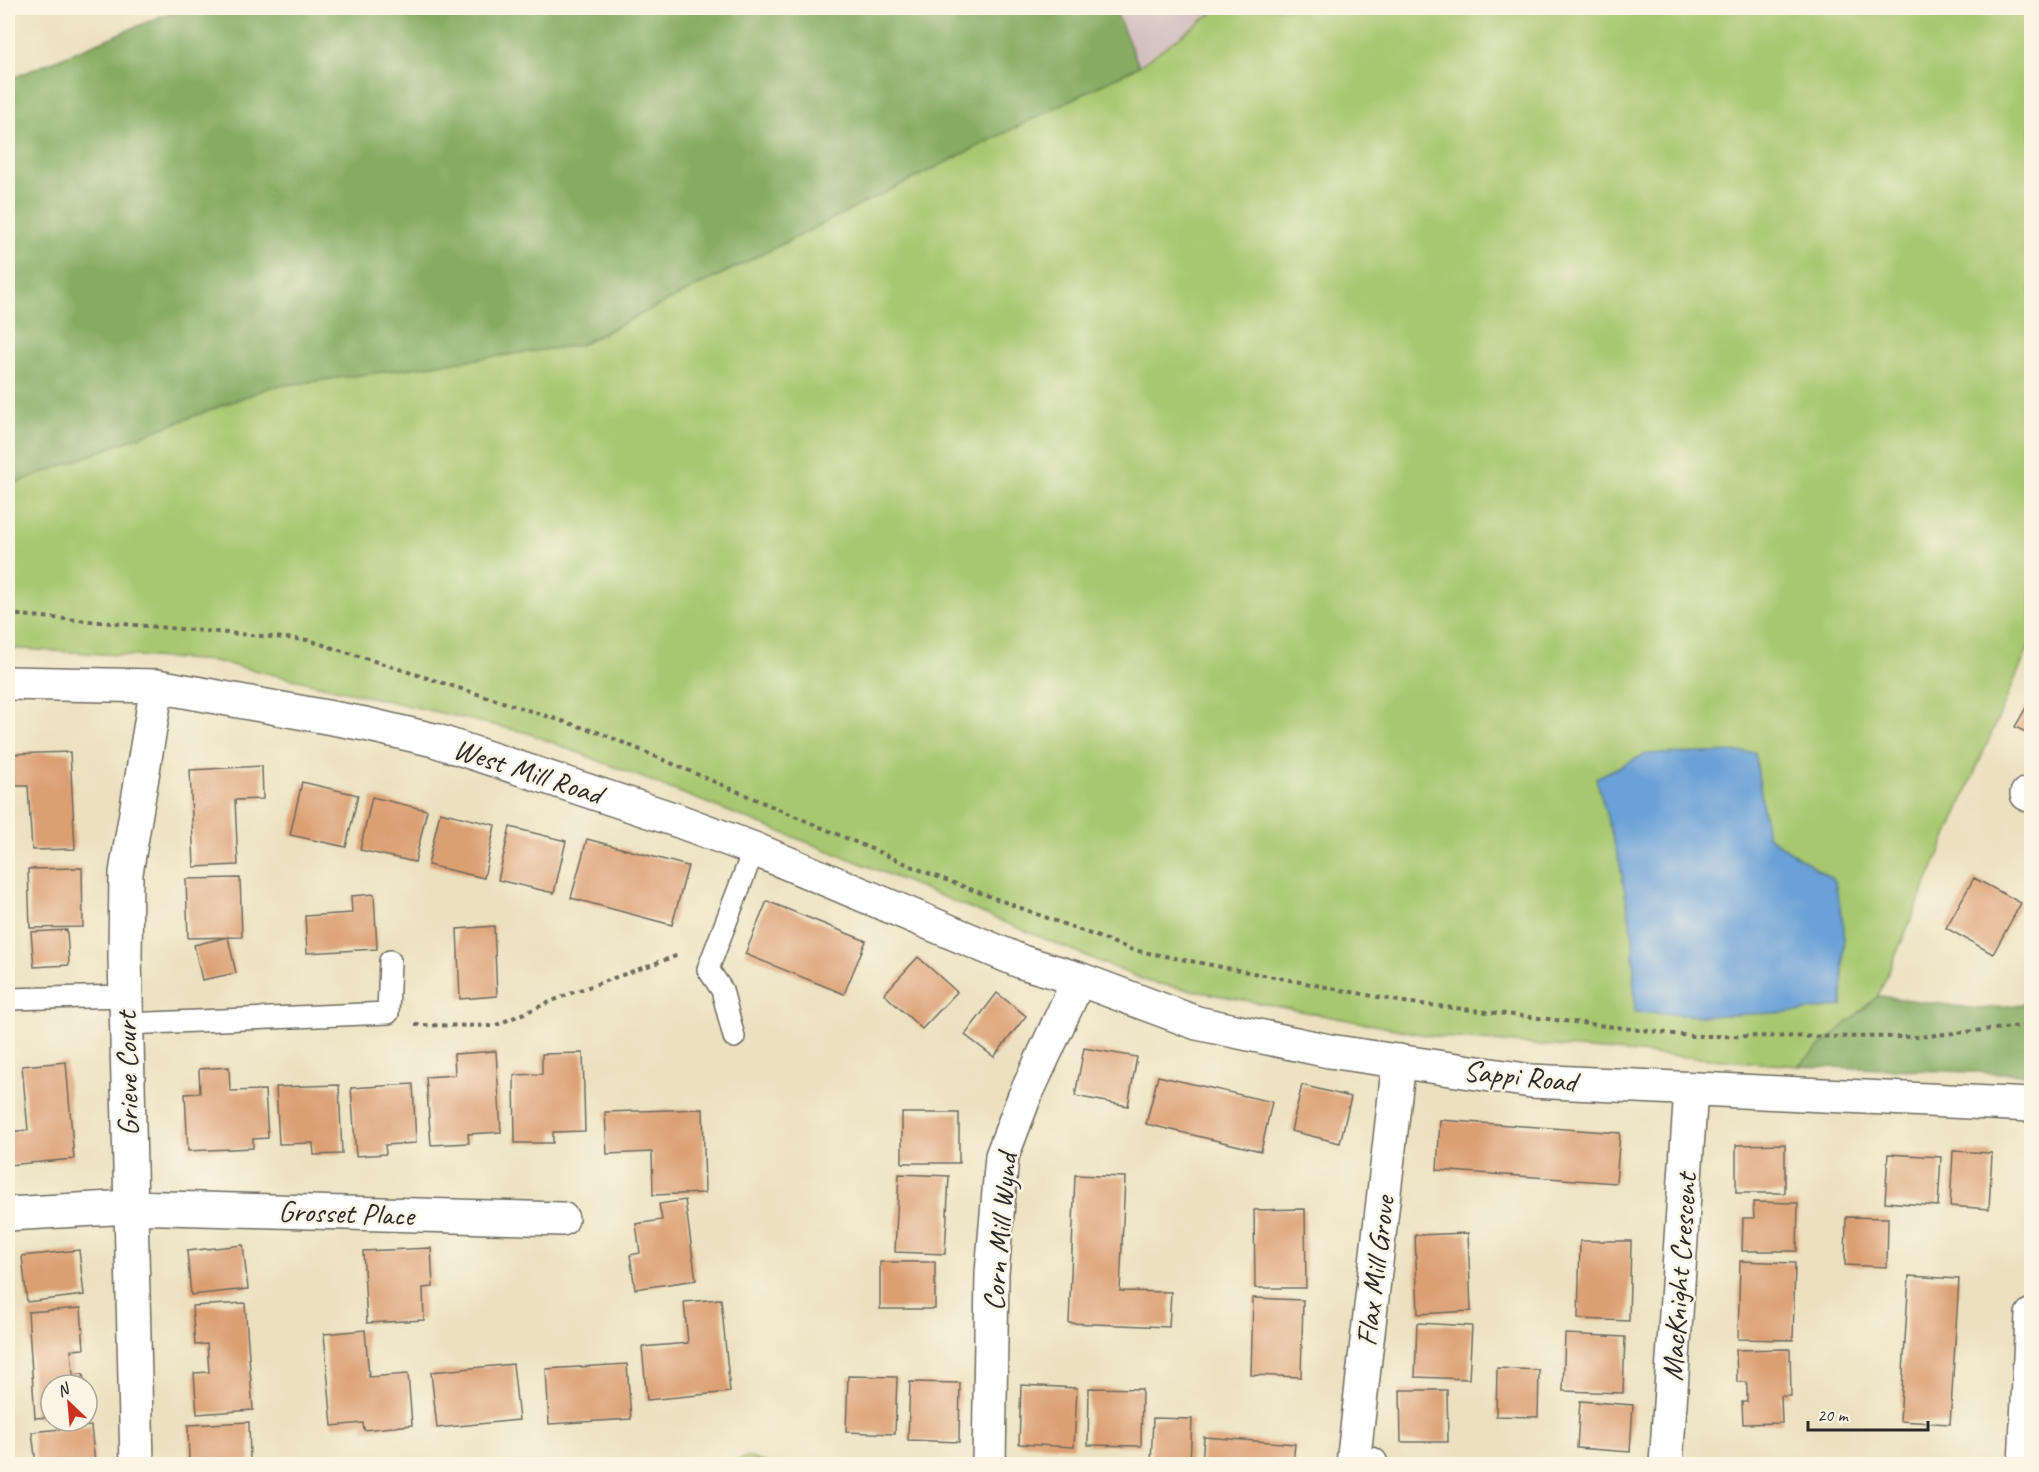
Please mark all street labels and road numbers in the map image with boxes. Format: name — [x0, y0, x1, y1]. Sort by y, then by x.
street label: West Mill Road — [449, 729, 611, 814]
street label: Grieve Court — [107, 1008, 147, 1137]
street label: Sappi Road — [1462, 1051, 1583, 1101]
street label: Corn Mill Wynd — [974, 1147, 1026, 1312]
street label: MacKnight Crescent — [1653, 1169, 1705, 1382]
street label: Grosset Place — [278, 1192, 417, 1234]
street label: Flax Mill Grove — [1347, 1192, 1403, 1348]

